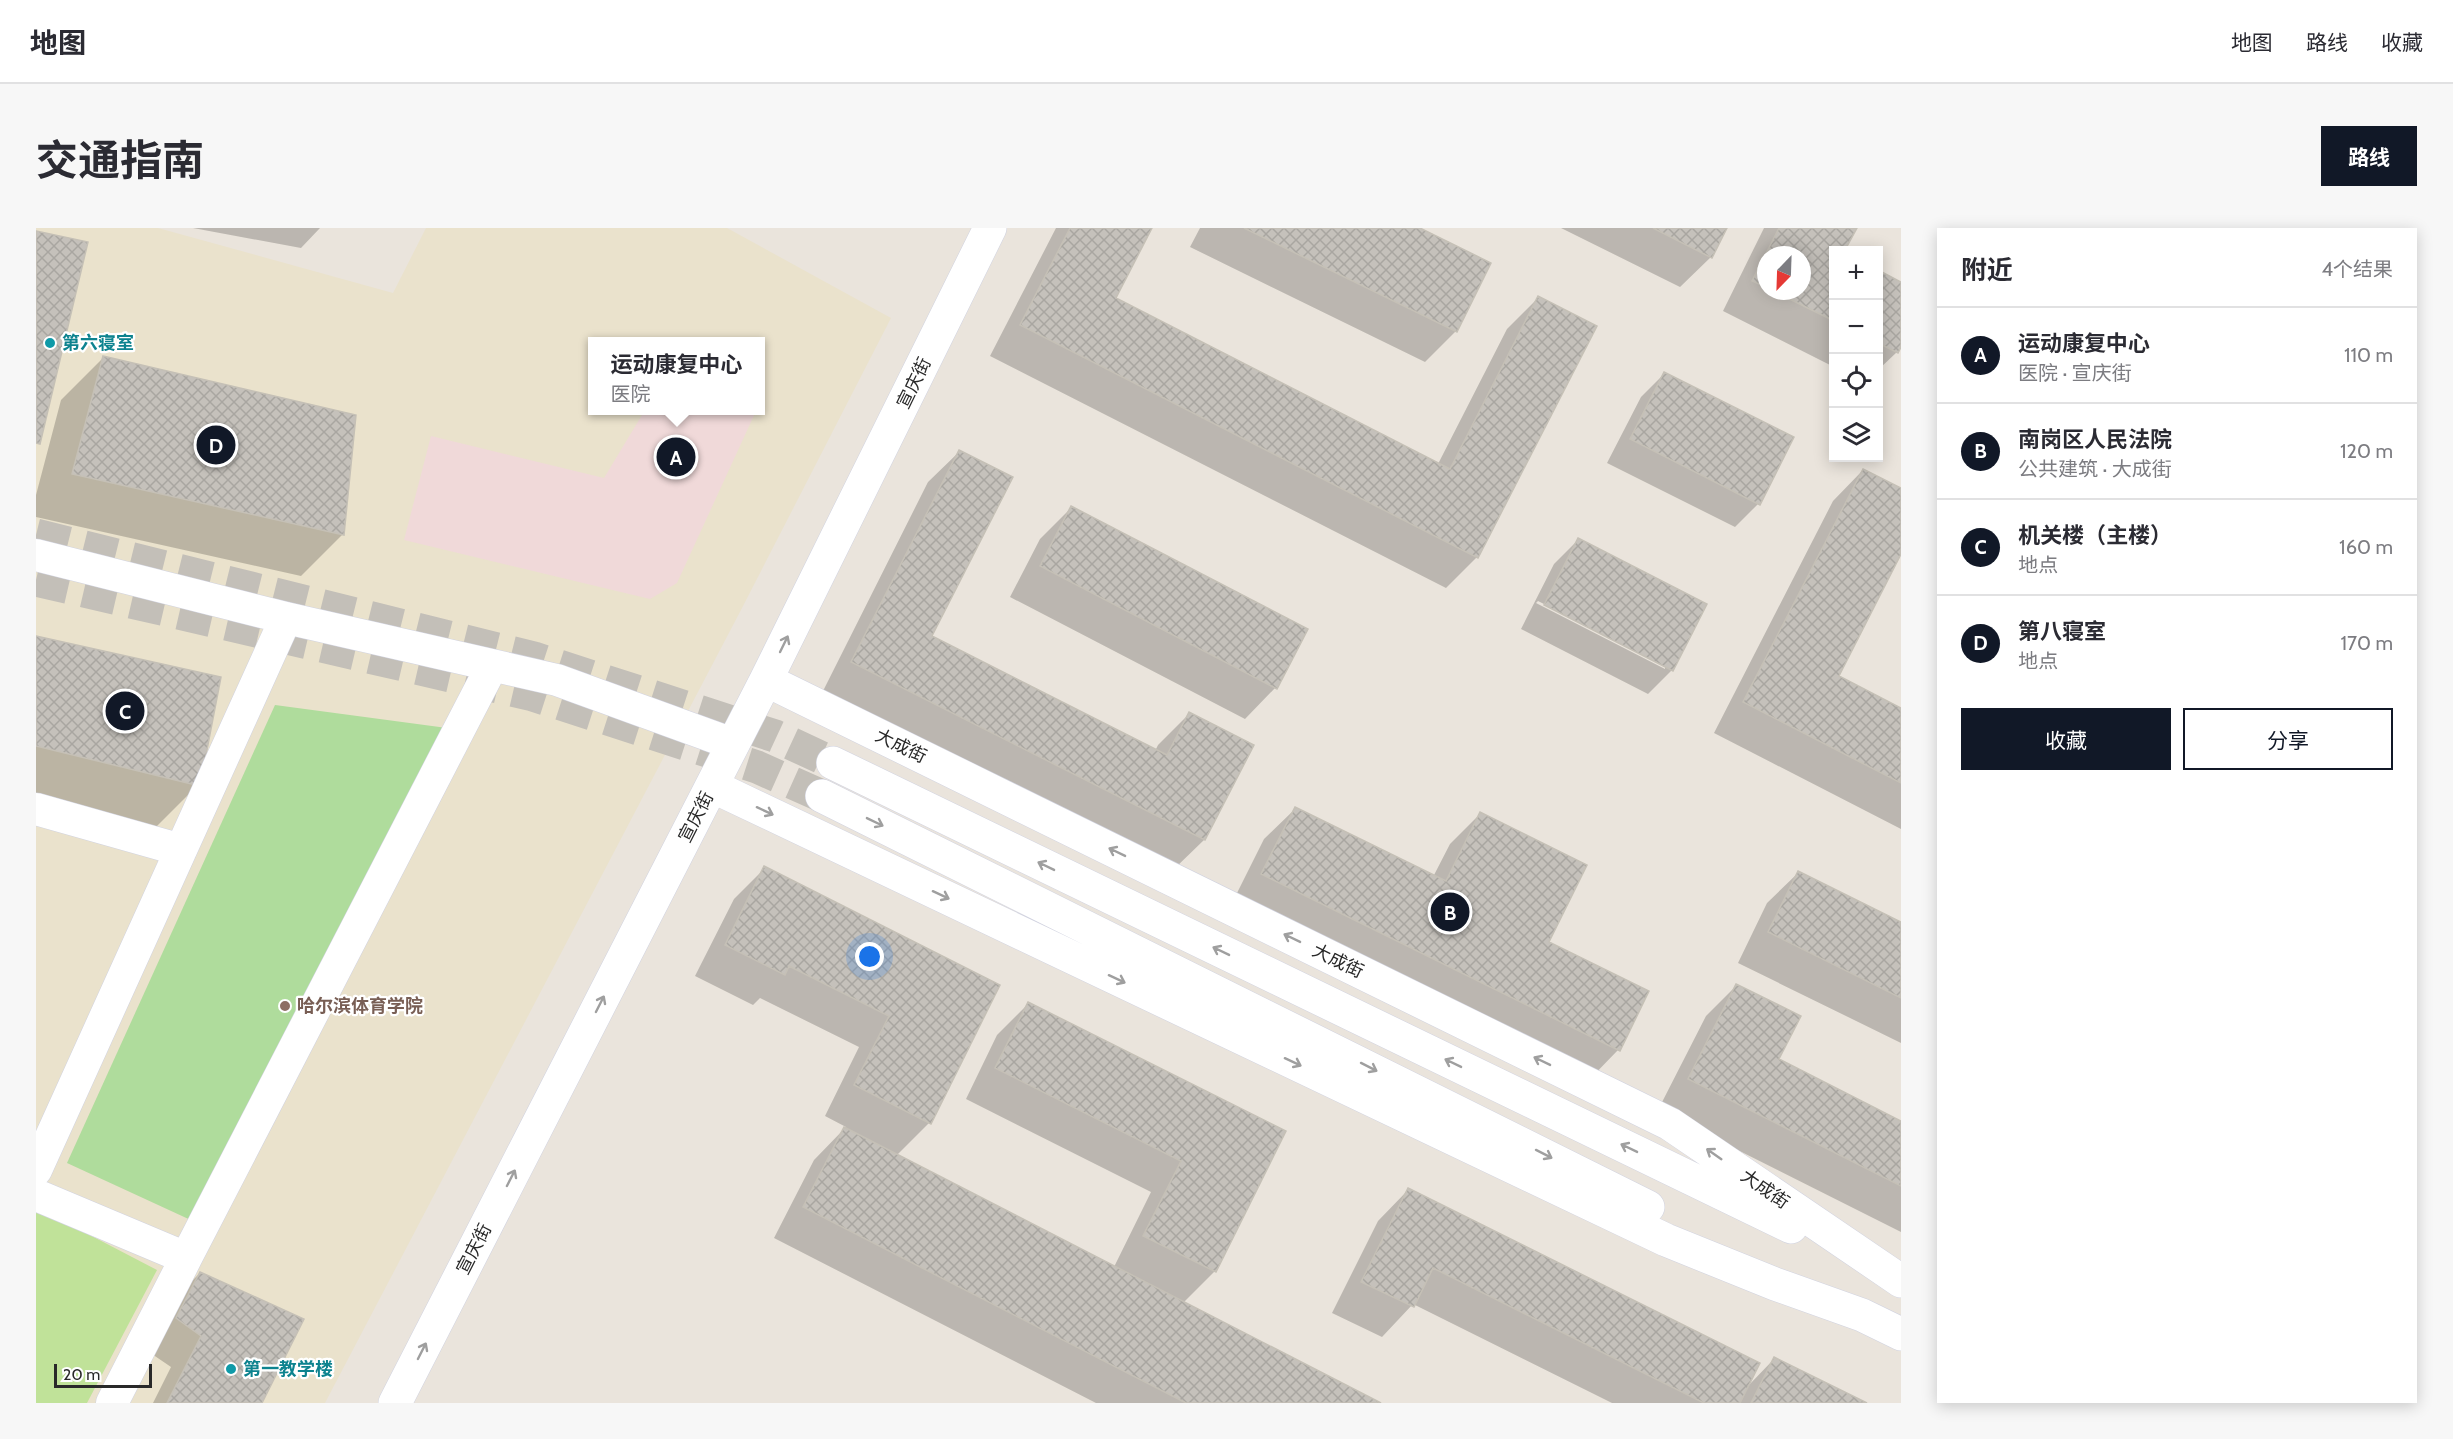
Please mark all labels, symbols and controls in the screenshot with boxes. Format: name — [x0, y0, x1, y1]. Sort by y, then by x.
text: 地图 — [30, 26, 86, 60]
text: 地图 — [2231, 30, 2273, 55]
text: 路线 — [2306, 30, 2348, 55]
text: 收藏 — [2381, 30, 2423, 55]
button: 路线 — [2321, 126, 2417, 186]
text: 交通指南 — [36, 134, 204, 186]
north arrow — [1757, 246, 1811, 300]
map controls — [1829, 246, 1883, 462]
button: + — [1829, 246, 1883, 300]
text: 附近 — [1961, 254, 2013, 286]
text: 4个结果 — [2321, 257, 2393, 281]
button: − — [1829, 300, 1883, 354]
text: 运动康复中心 — [2018, 330, 2150, 357]
place label: 第六寝室 — [62, 332, 134, 354]
marker: 第六寝室 — [43, 336, 57, 350]
popup — [588, 337, 765, 415]
text: A — [1974, 343, 1987, 367]
text: 110 m — [2344, 343, 2393, 367]
text: 运动康复中心 — [610, 351, 743, 378]
street label: 宣庆街 — [892, 354, 936, 412]
button: locate — [1829, 354, 1883, 408]
text: 医院 · 宣庆街 — [2018, 361, 2132, 385]
text: 医院 — [610, 382, 650, 406]
button: layers — [1829, 408, 1883, 462]
pin: D — [196, 422, 236, 468]
text: 南岗区人民法院 — [2018, 426, 2172, 453]
pin: A — [656, 434, 696, 480]
text: B — [1974, 439, 1987, 463]
text: 120 m — [2340, 439, 2393, 463]
text: 公共建筑 · 大成街 — [2018, 457, 2172, 481]
text: 机关楼（主楼） — [2018, 522, 2172, 549]
text: C — [1974, 535, 1987, 559]
text: 160 m — [2339, 535, 2393, 559]
text: 地点 — [2018, 553, 2058, 577]
text: 第八寝室 — [2018, 618, 2106, 645]
text: D — [1973, 631, 1988, 655]
text: 170 m — [2341, 631, 2393, 655]
one-way arrow — [779, 635, 791, 653]
text: 地点 — [2018, 649, 2058, 673]
pin: C — [106, 688, 145, 734]
button: 收藏 — [1961, 708, 2171, 770]
button: 分享 — [2183, 708, 2393, 770]
street label: 大成街 — [872, 724, 930, 768]
street label: 宣庆街 — [674, 788, 718, 846]
one-way arrow — [756, 805, 774, 817]
one-way arrow — [865, 816, 883, 828]
one-way arrow — [1108, 846, 1126, 858]
one-way arrow — [1037, 860, 1055, 871]
one-way arrow — [932, 889, 950, 901]
pin: B — [1430, 890, 1470, 934]
one-way arrow — [1283, 932, 1301, 944]
street label: 大成街 — [1309, 939, 1367, 983]
your location — [855, 942, 884, 971]
one-way arrow — [1213, 944, 1231, 956]
one-way arrow — [1108, 973, 1126, 985]
place label: 哈尔滨体育学院 — [297, 995, 423, 1017]
one-way arrow — [594, 996, 606, 1013]
marker: 哈尔滨体育学院 — [278, 999, 292, 1013]
one-way arrow — [1534, 1055, 1552, 1067]
one-way arrow — [1284, 1057, 1302, 1069]
one-way arrow — [1445, 1057, 1463, 1069]
one-way arrow — [1360, 1062, 1378, 1074]
one-way arrow — [1620, 1142, 1638, 1153]
one-way arrow — [1706, 1148, 1722, 1160]
one-way arrow — [1534, 1149, 1552, 1161]
street label: 大成街 — [1737, 1165, 1793, 1213]
one-way arrow — [506, 1169, 517, 1187]
street label: 宣庆街 — [452, 1220, 496, 1278]
one-way arrow — [416, 1342, 428, 1360]
place label: 第一教学楼 — [243, 1358, 333, 1380]
scale bar — [54, 1361, 152, 1388]
marker: 第一教学楼 — [224, 1362, 238, 1376]
text: 20 m — [63, 1365, 100, 1384]

